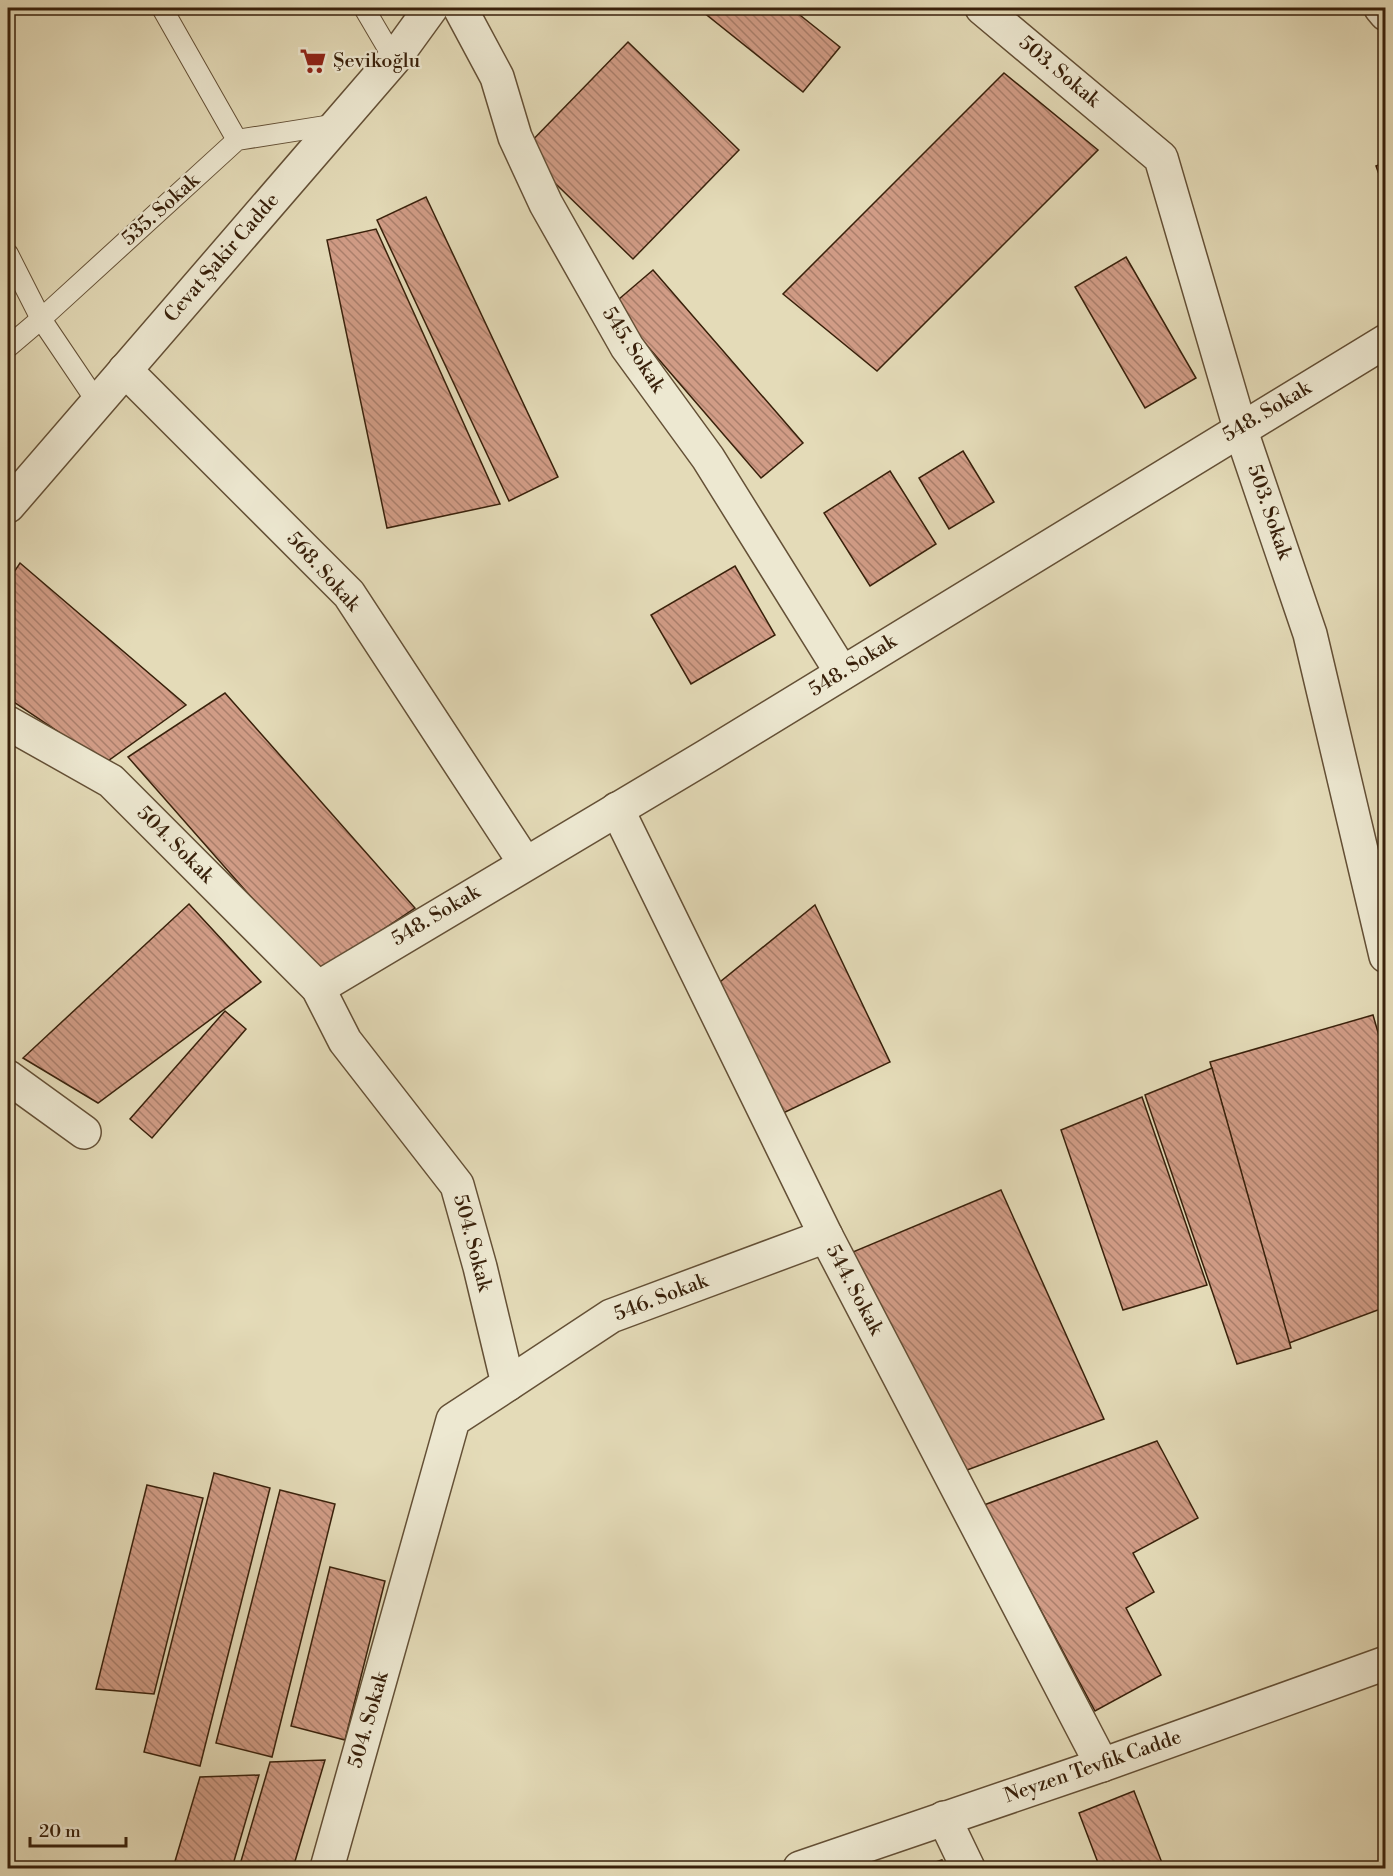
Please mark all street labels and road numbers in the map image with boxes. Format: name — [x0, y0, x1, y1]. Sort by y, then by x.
street label: 503. Sokak — [1013, 31, 1106, 114]
street label: 535. Sokak — [117, 168, 206, 251]
street label: Cevat Şakir Cadde — [159, 188, 285, 328]
street label: 545. Sokak — [596, 302, 671, 399]
street label: 548. Sokak — [1218, 375, 1317, 448]
street label: 503. Sokak — [1241, 461, 1297, 564]
street label: 568. Sokak — [281, 527, 366, 618]
street label: 548. Sokak — [805, 628, 903, 703]
street label: 504. Sokak — [131, 801, 220, 890]
street label: 548. Sokak — [387, 879, 486, 952]
street label: 504. Sokak — [447, 1192, 497, 1296]
street label: 544. Sokak — [820, 1241, 889, 1341]
street label: 546. Sokak — [611, 1268, 713, 1327]
street label: 504. Sokak — [343, 1667, 395, 1771]
street label: Neyzen Tevfik Cadde — [1001, 1725, 1185, 1809]

